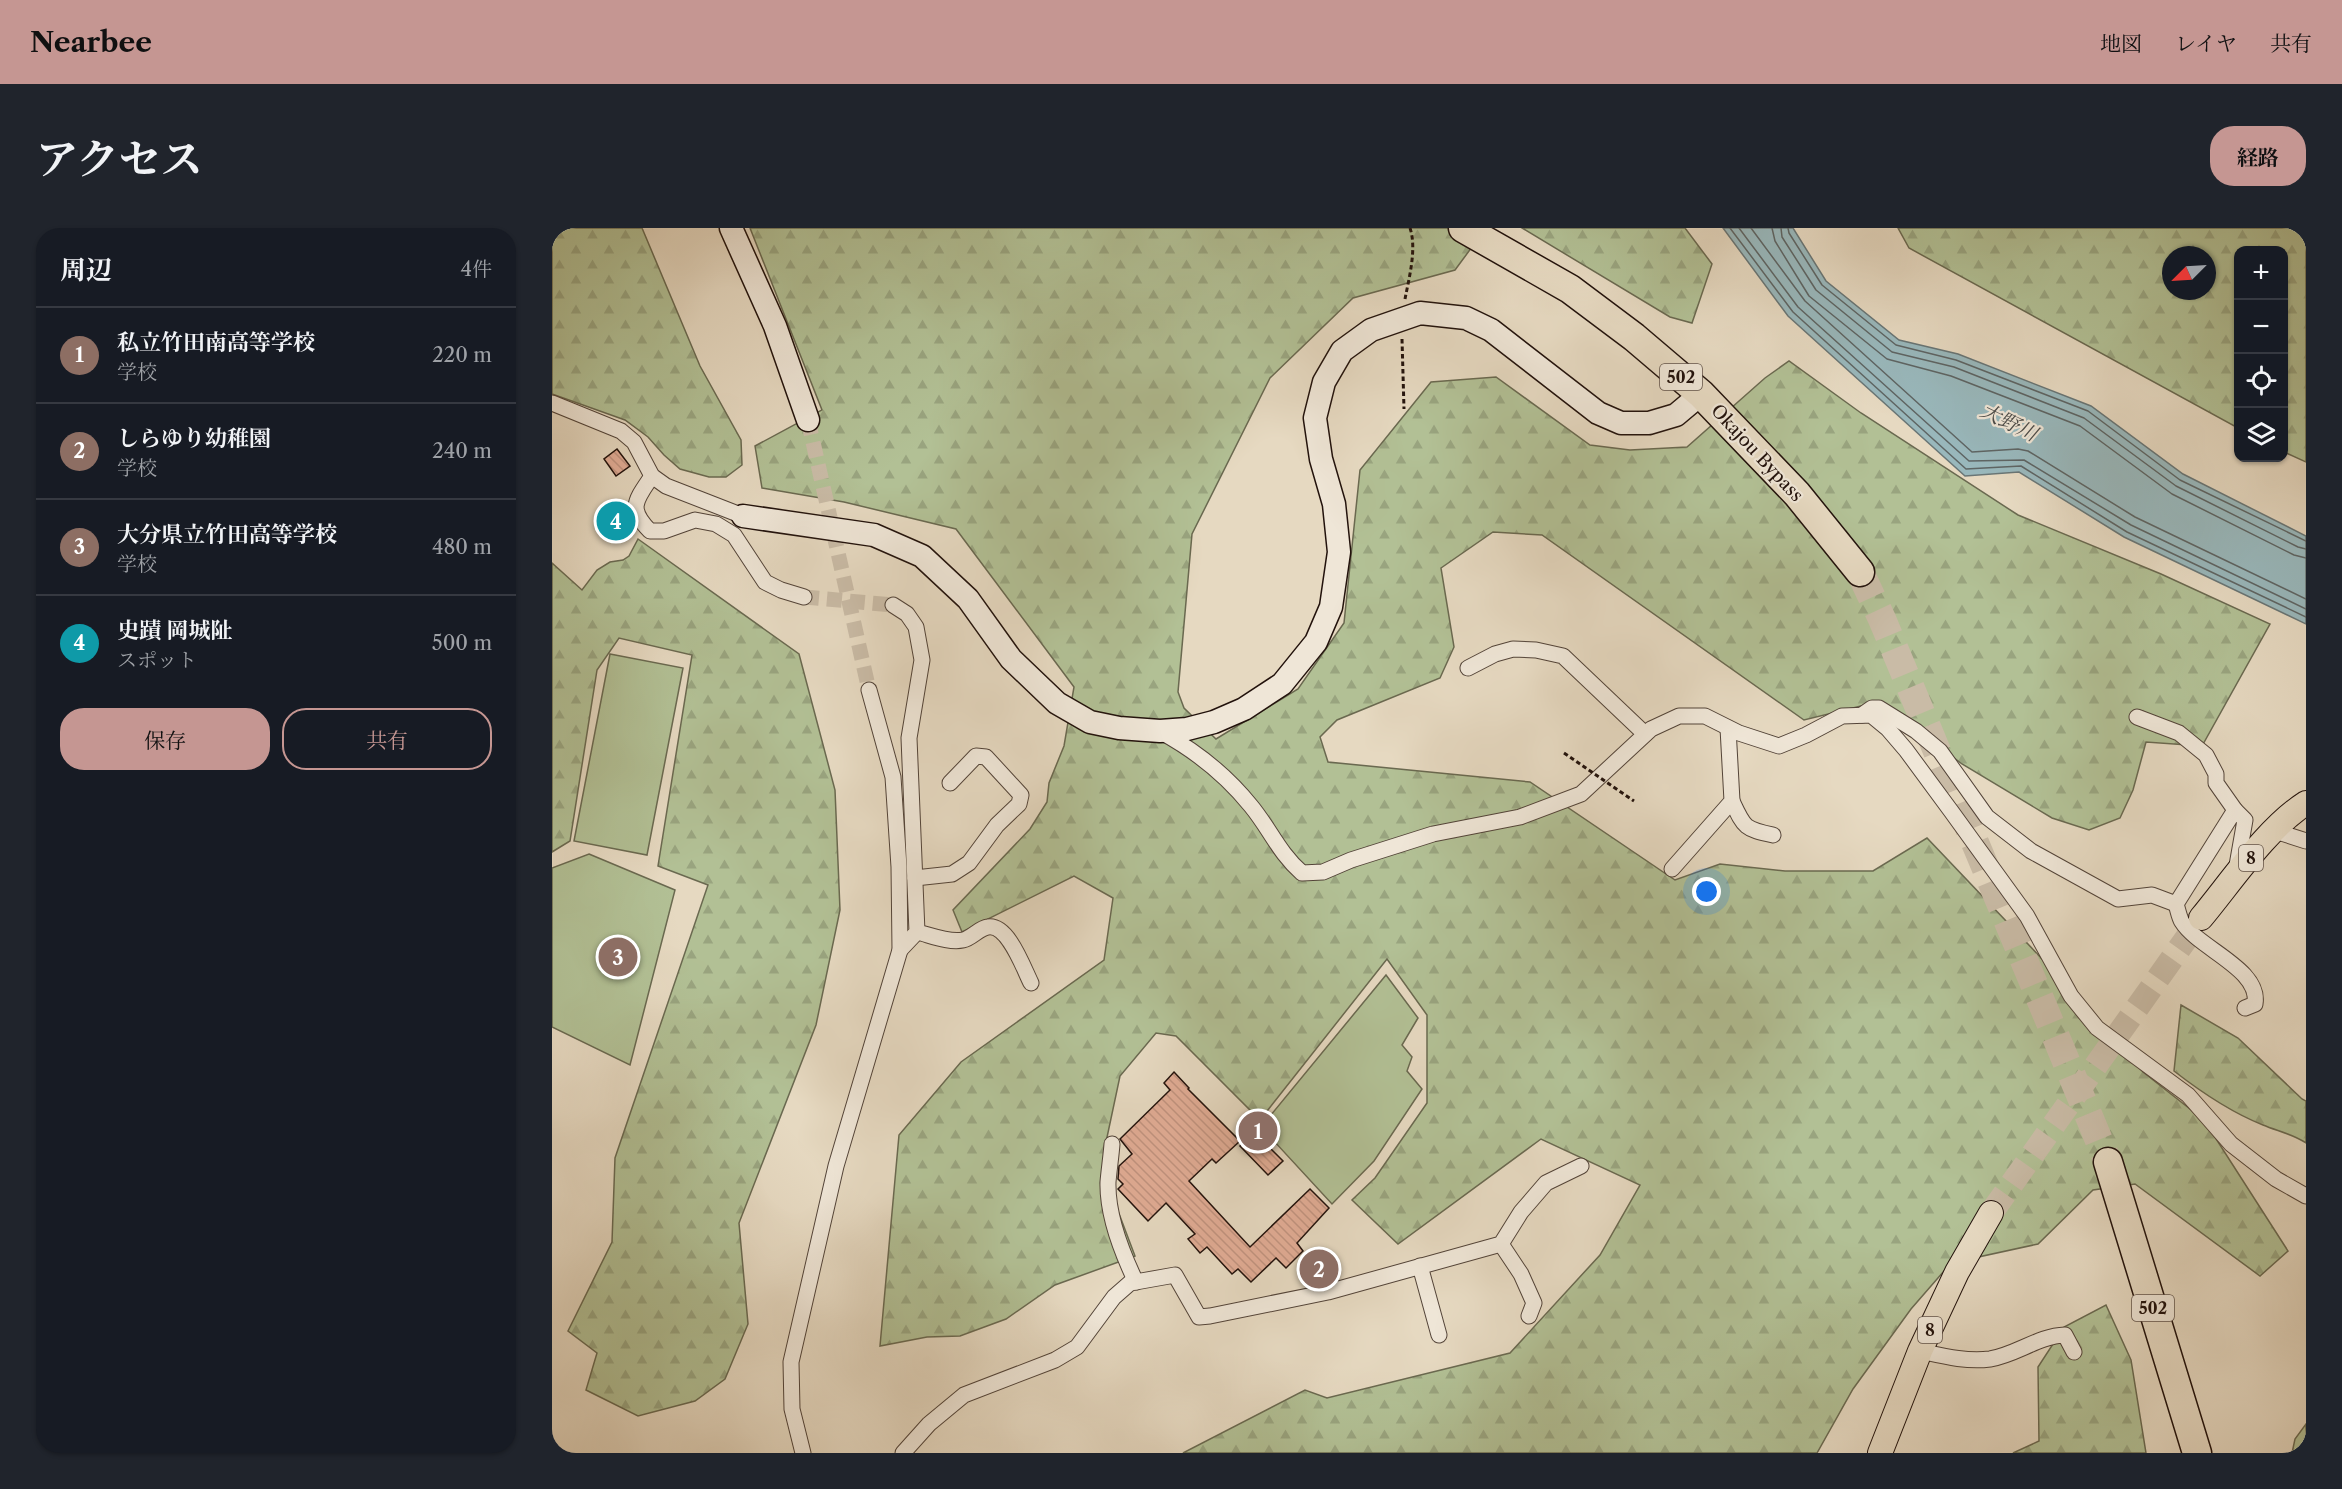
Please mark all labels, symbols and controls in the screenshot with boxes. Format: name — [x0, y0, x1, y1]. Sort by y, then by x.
text: Nearbee — [30, 25, 152, 59]
text: 地図 — [2100, 31, 2142, 56]
text: レイヤ — [2175, 31, 2237, 56]
text: 共有 — [2270, 31, 2312, 56]
button: 経路 — [2210, 126, 2306, 186]
text: アクセス — [36, 133, 203, 185]
north arrow — [2162, 246, 2216, 300]
map controls — [2234, 246, 2288, 462]
button: + — [2234, 246, 2288, 300]
text: 周辺 — [60, 254, 112, 286]
text: 4件 — [460, 257, 492, 281]
button: − — [2234, 300, 2288, 354]
text: 私立竹田南高等学校 — [117, 329, 315, 356]
text: 1 — [75, 343, 84, 367]
text: 220 m — [432, 343, 492, 367]
button: locate — [2234, 354, 2288, 408]
text: 学校 — [117, 360, 157, 384]
road number: 502 — [1660, 364, 1702, 390]
water label: 大野川 — [1977, 398, 2043, 447]
street label: Okajou Bypass — [1706, 400, 1808, 506]
button: layers — [2234, 408, 2288, 462]
text: しらゆり幼稚園 — [117, 425, 271, 452]
text: 2 — [74, 439, 85, 463]
text: 240 m — [432, 439, 492, 463]
text: 学校 — [117, 456, 157, 480]
pin: 4 — [596, 498, 636, 544]
text: 大分県立竹田高等学校 — [117, 521, 337, 548]
text: 3 — [74, 535, 85, 559]
text: 480 m — [432, 535, 492, 559]
text: 学校 — [117, 552, 157, 576]
text: 史蹟 岡城阯 — [117, 617, 233, 644]
text: 4 — [74, 631, 85, 655]
text: 500 m — [432, 631, 492, 655]
text: スポット — [117, 648, 197, 672]
button: 保存 — [60, 708, 270, 770]
button: 共有 — [282, 708, 492, 770]
road number: 8 — [2239, 845, 2263, 871]
your location — [1692, 877, 1721, 906]
pin: 3 — [598, 934, 638, 980]
pin: 1 — [1238, 1108, 1278, 1154]
pin: 2 — [1300, 1246, 1338, 1292]
road number: 502 — [2132, 1295, 2174, 1321]
road number: 8 — [1918, 1317, 1942, 1343]

